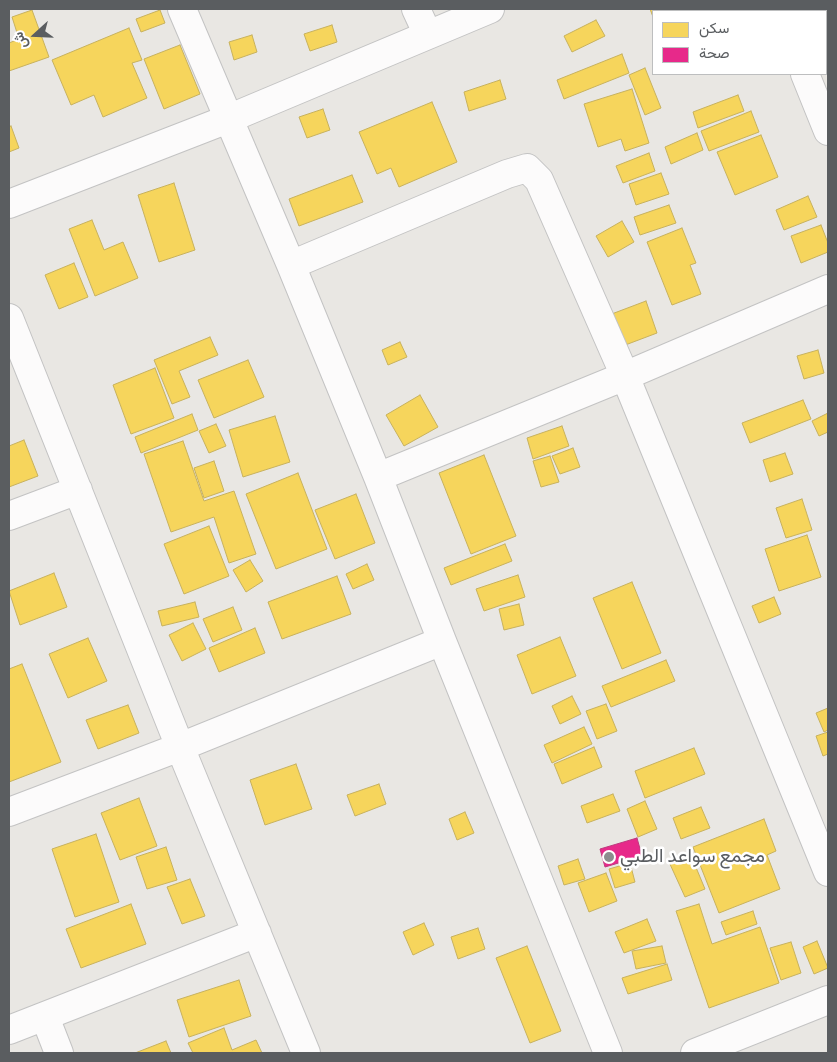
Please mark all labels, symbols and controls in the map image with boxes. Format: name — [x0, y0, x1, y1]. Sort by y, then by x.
north arrow — [10, 10, 60, 60]
legend — [652, 10, 827, 75]
text: سكن — [699, 19, 729, 37]
text: ش — [10, 29, 31, 51]
text: صحة — [699, 44, 730, 62]
place label: مجمع سواعد الطبي — [620, 846, 765, 868]
marker: مجمع سواعد الطبي — [602, 850, 616, 864]

